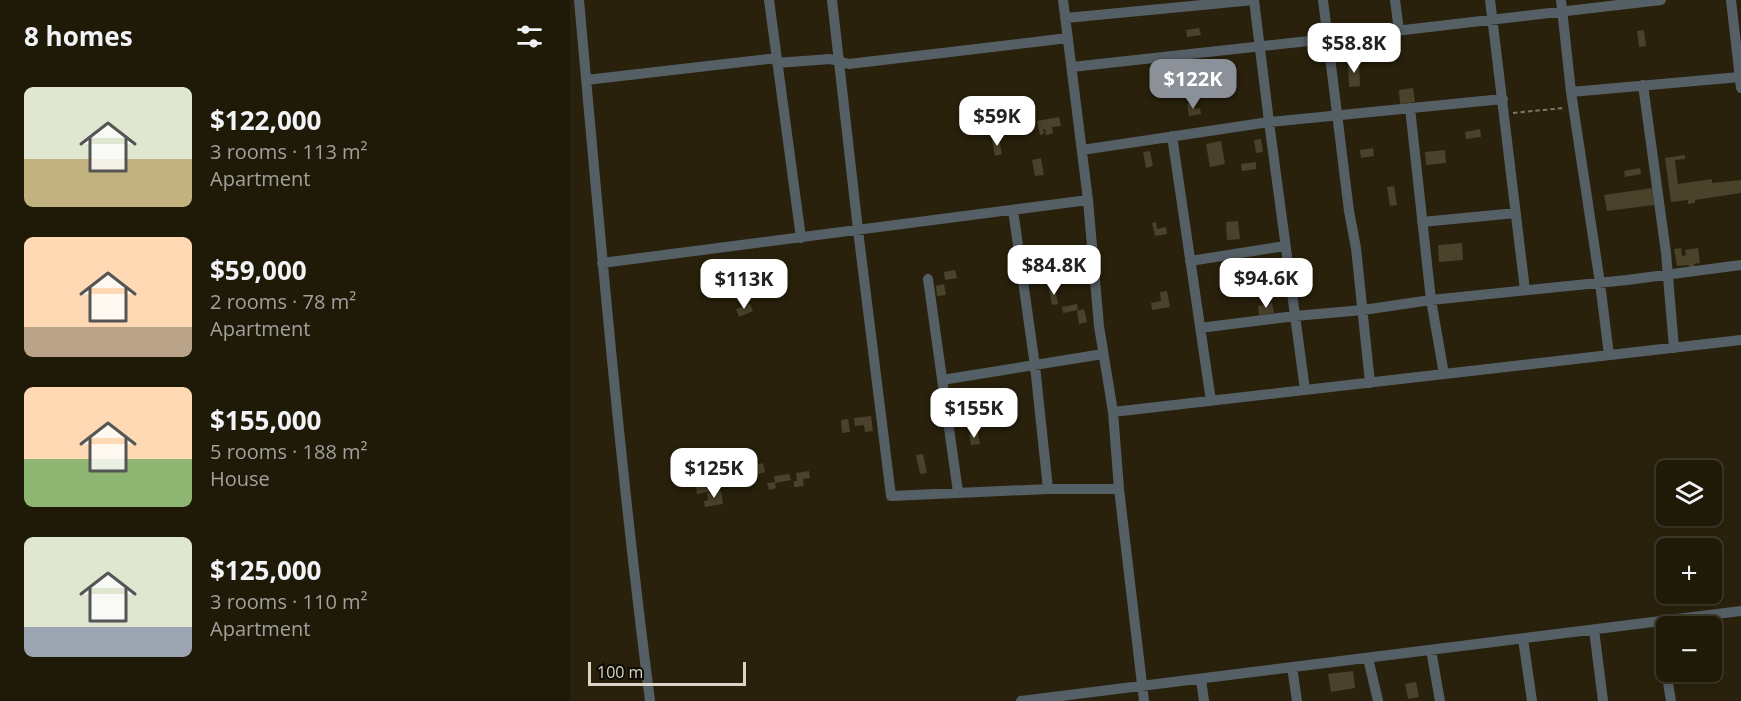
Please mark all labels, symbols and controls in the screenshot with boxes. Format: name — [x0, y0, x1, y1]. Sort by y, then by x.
text: 8 homes — [24, 18, 133, 54]
icon: filters — [513, 20, 546, 53]
pin: $58.8K — [1305, 23, 1403, 74]
text: $58.8K — [1322, 29, 1386, 56]
pin: $122K — [1151, 59, 1235, 110]
text: $122K — [1163, 65, 1223, 92]
pin: $59K — [961, 96, 1033, 147]
text: $122,000 — [210, 102, 321, 138]
text: $59K — [973, 102, 1021, 129]
icon: home — [72, 111, 144, 183]
text: 3 rooms · 113 m² — [210, 138, 368, 165]
text: Apartment — [210, 165, 310, 192]
pin: $84.8K — [1005, 245, 1103, 296]
text: $84.8K — [1022, 251, 1086, 278]
text: $59,000 — [210, 252, 307, 288]
pin: $94.6K — [1217, 258, 1315, 309]
pin: $113K — [702, 259, 786, 310]
icon: home — [72, 261, 144, 333]
text: $94.6K — [1234, 264, 1298, 291]
text: $113K — [714, 265, 774, 292]
text: 2 rooms · 78 m² — [210, 288, 356, 315]
text: Apartment — [210, 315, 310, 342]
pin: $155K — [932, 388, 1016, 439]
text: $155K — [944, 394, 1004, 421]
text: $155,000 — [210, 402, 321, 438]
icon: home — [72, 411, 144, 483]
text: 5 rooms · 188 m² — [210, 438, 368, 465]
pin: $125K — [672, 448, 756, 499]
text: $125K — [684, 454, 744, 481]
map controls — [1656, 460, 1722, 682]
button: layers — [1656, 460, 1722, 526]
text: House — [210, 465, 270, 492]
button: + — [1656, 538, 1722, 604]
text: $125,000 — [210, 552, 321, 588]
icon: home — [72, 561, 144, 633]
text: 3 rooms · 110 m² — [210, 588, 368, 615]
text: Apartment — [210, 615, 310, 642]
button: − — [1656, 616, 1722, 682]
scale bar — [588, 659, 746, 686]
text: 100 m — [597, 661, 643, 683]

